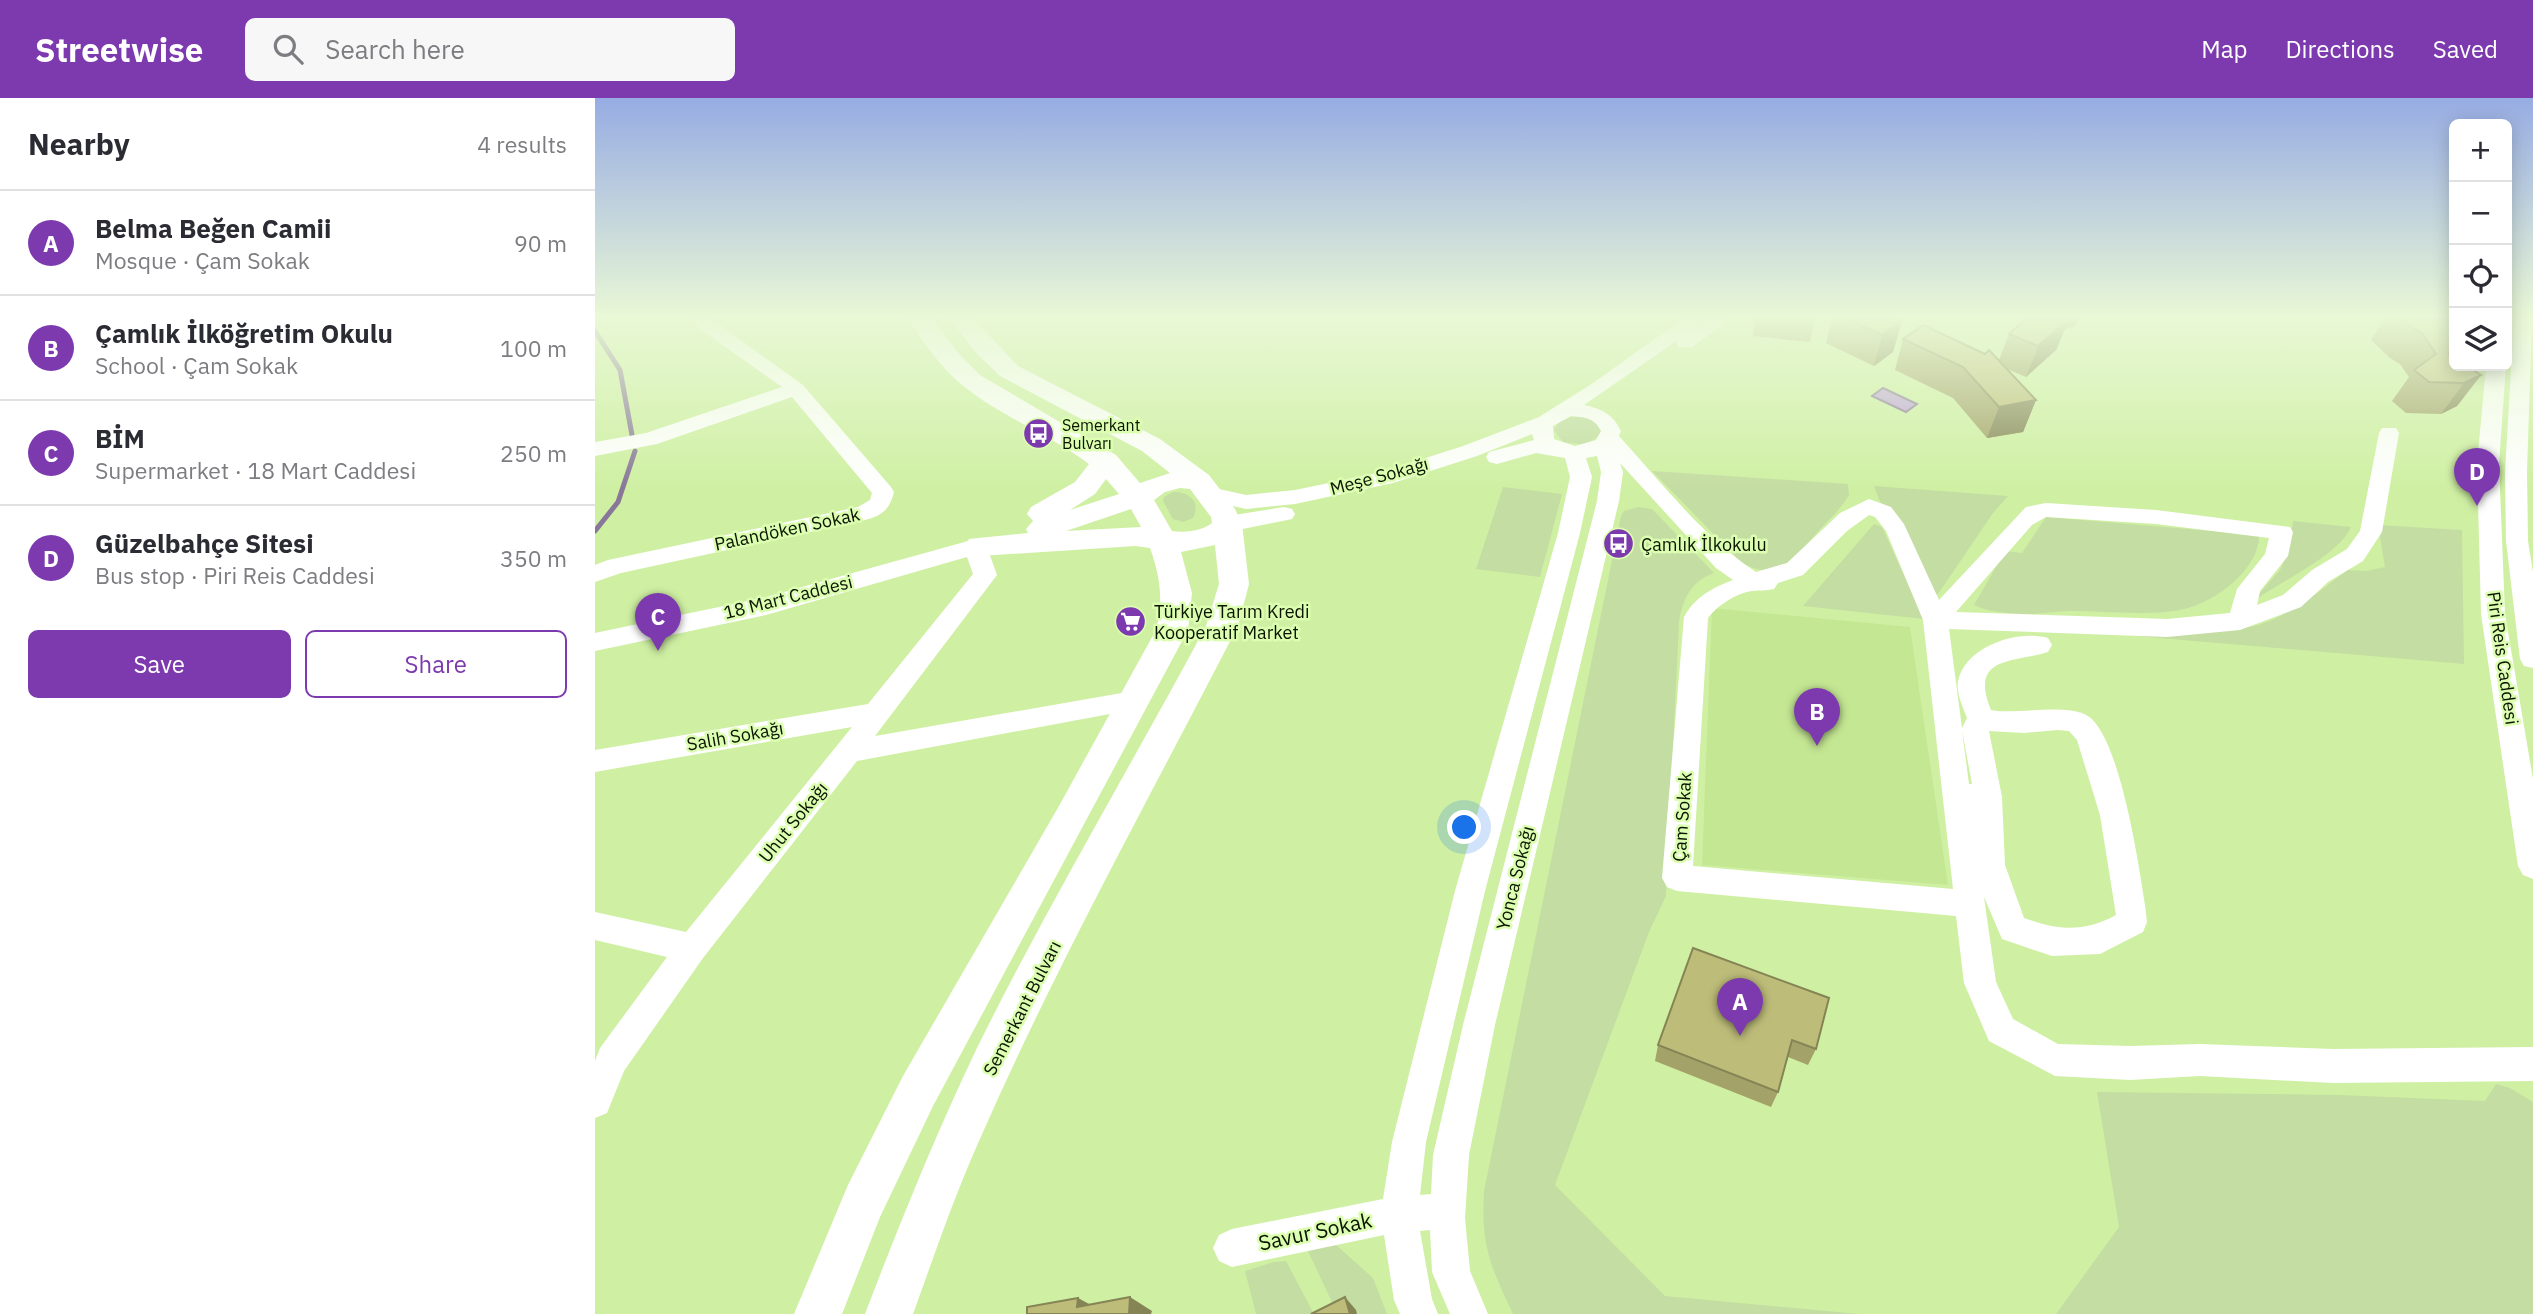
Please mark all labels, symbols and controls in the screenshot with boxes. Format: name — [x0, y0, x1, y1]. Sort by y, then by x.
search box — [245, 18, 735, 81]
text: Streetwise — [35, 28, 203, 71]
icon: search — [269, 30, 307, 68]
text: Search here — [325, 32, 465, 66]
text: Map — [2201, 33, 2247, 65]
text: Directions — [2285, 33, 2395, 65]
text: Saved — [2433, 33, 2498, 65]
map controls — [2449, 119, 2512, 371]
button: + — [2449, 119, 2512, 182]
text: Nearby — [28, 124, 130, 163]
text: 4 results — [477, 129, 567, 159]
button: − — [2449, 182, 2512, 245]
text: Belma Beğen Camii — [95, 211, 332, 245]
text: A — [43, 228, 59, 258]
text: 90 m — [514, 228, 567, 258]
text: Mosque · Çam Sokak — [95, 245, 310, 275]
button: locate — [2449, 245, 2512, 308]
button: layers — [2449, 308, 2512, 371]
text: Çamlık İlköğretim Okulu — [95, 316, 393, 350]
text: B — [43, 333, 59, 363]
text: 100 m — [500, 333, 567, 363]
text: School · Çam Sokak — [95, 350, 298, 380]
place label: Semerkant Bulvarı — [1062, 415, 1140, 453]
bus stop icon: Semerkant Bulvarı — [1022, 417, 1056, 451]
text: BİM — [95, 421, 145, 455]
text: C — [44, 438, 58, 468]
text: 250 m — [500, 438, 567, 468]
pin: D — [2454, 448, 2500, 506]
street label: Meşe Sokağı — [1327, 452, 1431, 500]
text: Supermarket · 18 Mart Caddesi — [95, 455, 416, 485]
street label: Palandöken Sokak — [712, 502, 862, 556]
text: Güzelbahçe Sitesi — [95, 526, 314, 560]
bus stop icon: Çamlık İlkokulu — [1601, 527, 1635, 561]
place label: Çamlık İlkokulu — [1641, 533, 1767, 556]
text: D — [43, 543, 59, 573]
text: 350 m — [500, 543, 567, 573]
text: Bus stop · Piri Reis Caddesi — [95, 560, 375, 590]
street label: 18 Mart Caddesi — [721, 570, 855, 624]
street label: Piri Reis Caddesi — [2482, 590, 2524, 726]
pin: C — [635, 593, 681, 651]
place label: Türkiye Tarım Kredi Kooperatif Market — [1154, 600, 1310, 644]
supermarket icon: Türkiye Tarım Kredi Kooperatif Market — [1114, 604, 1148, 638]
button: Save — [28, 630, 291, 698]
button: Share — [305, 630, 567, 698]
pin: B — [1794, 688, 1840, 746]
street label: Salih Sokağı — [685, 716, 785, 756]
street label: Çam Sokak — [1667, 771, 1697, 863]
street label: Uhut Sokağı — [754, 777, 832, 867]
your location — [1447, 810, 1481, 844]
street label: Yonca Sokağı — [1491, 823, 1539, 933]
street label: Semerkant Bulvarı — [978, 937, 1066, 1079]
pin: A — [1717, 978, 1763, 1036]
street label: Savur Sokak — [1256, 1205, 1374, 1257]

